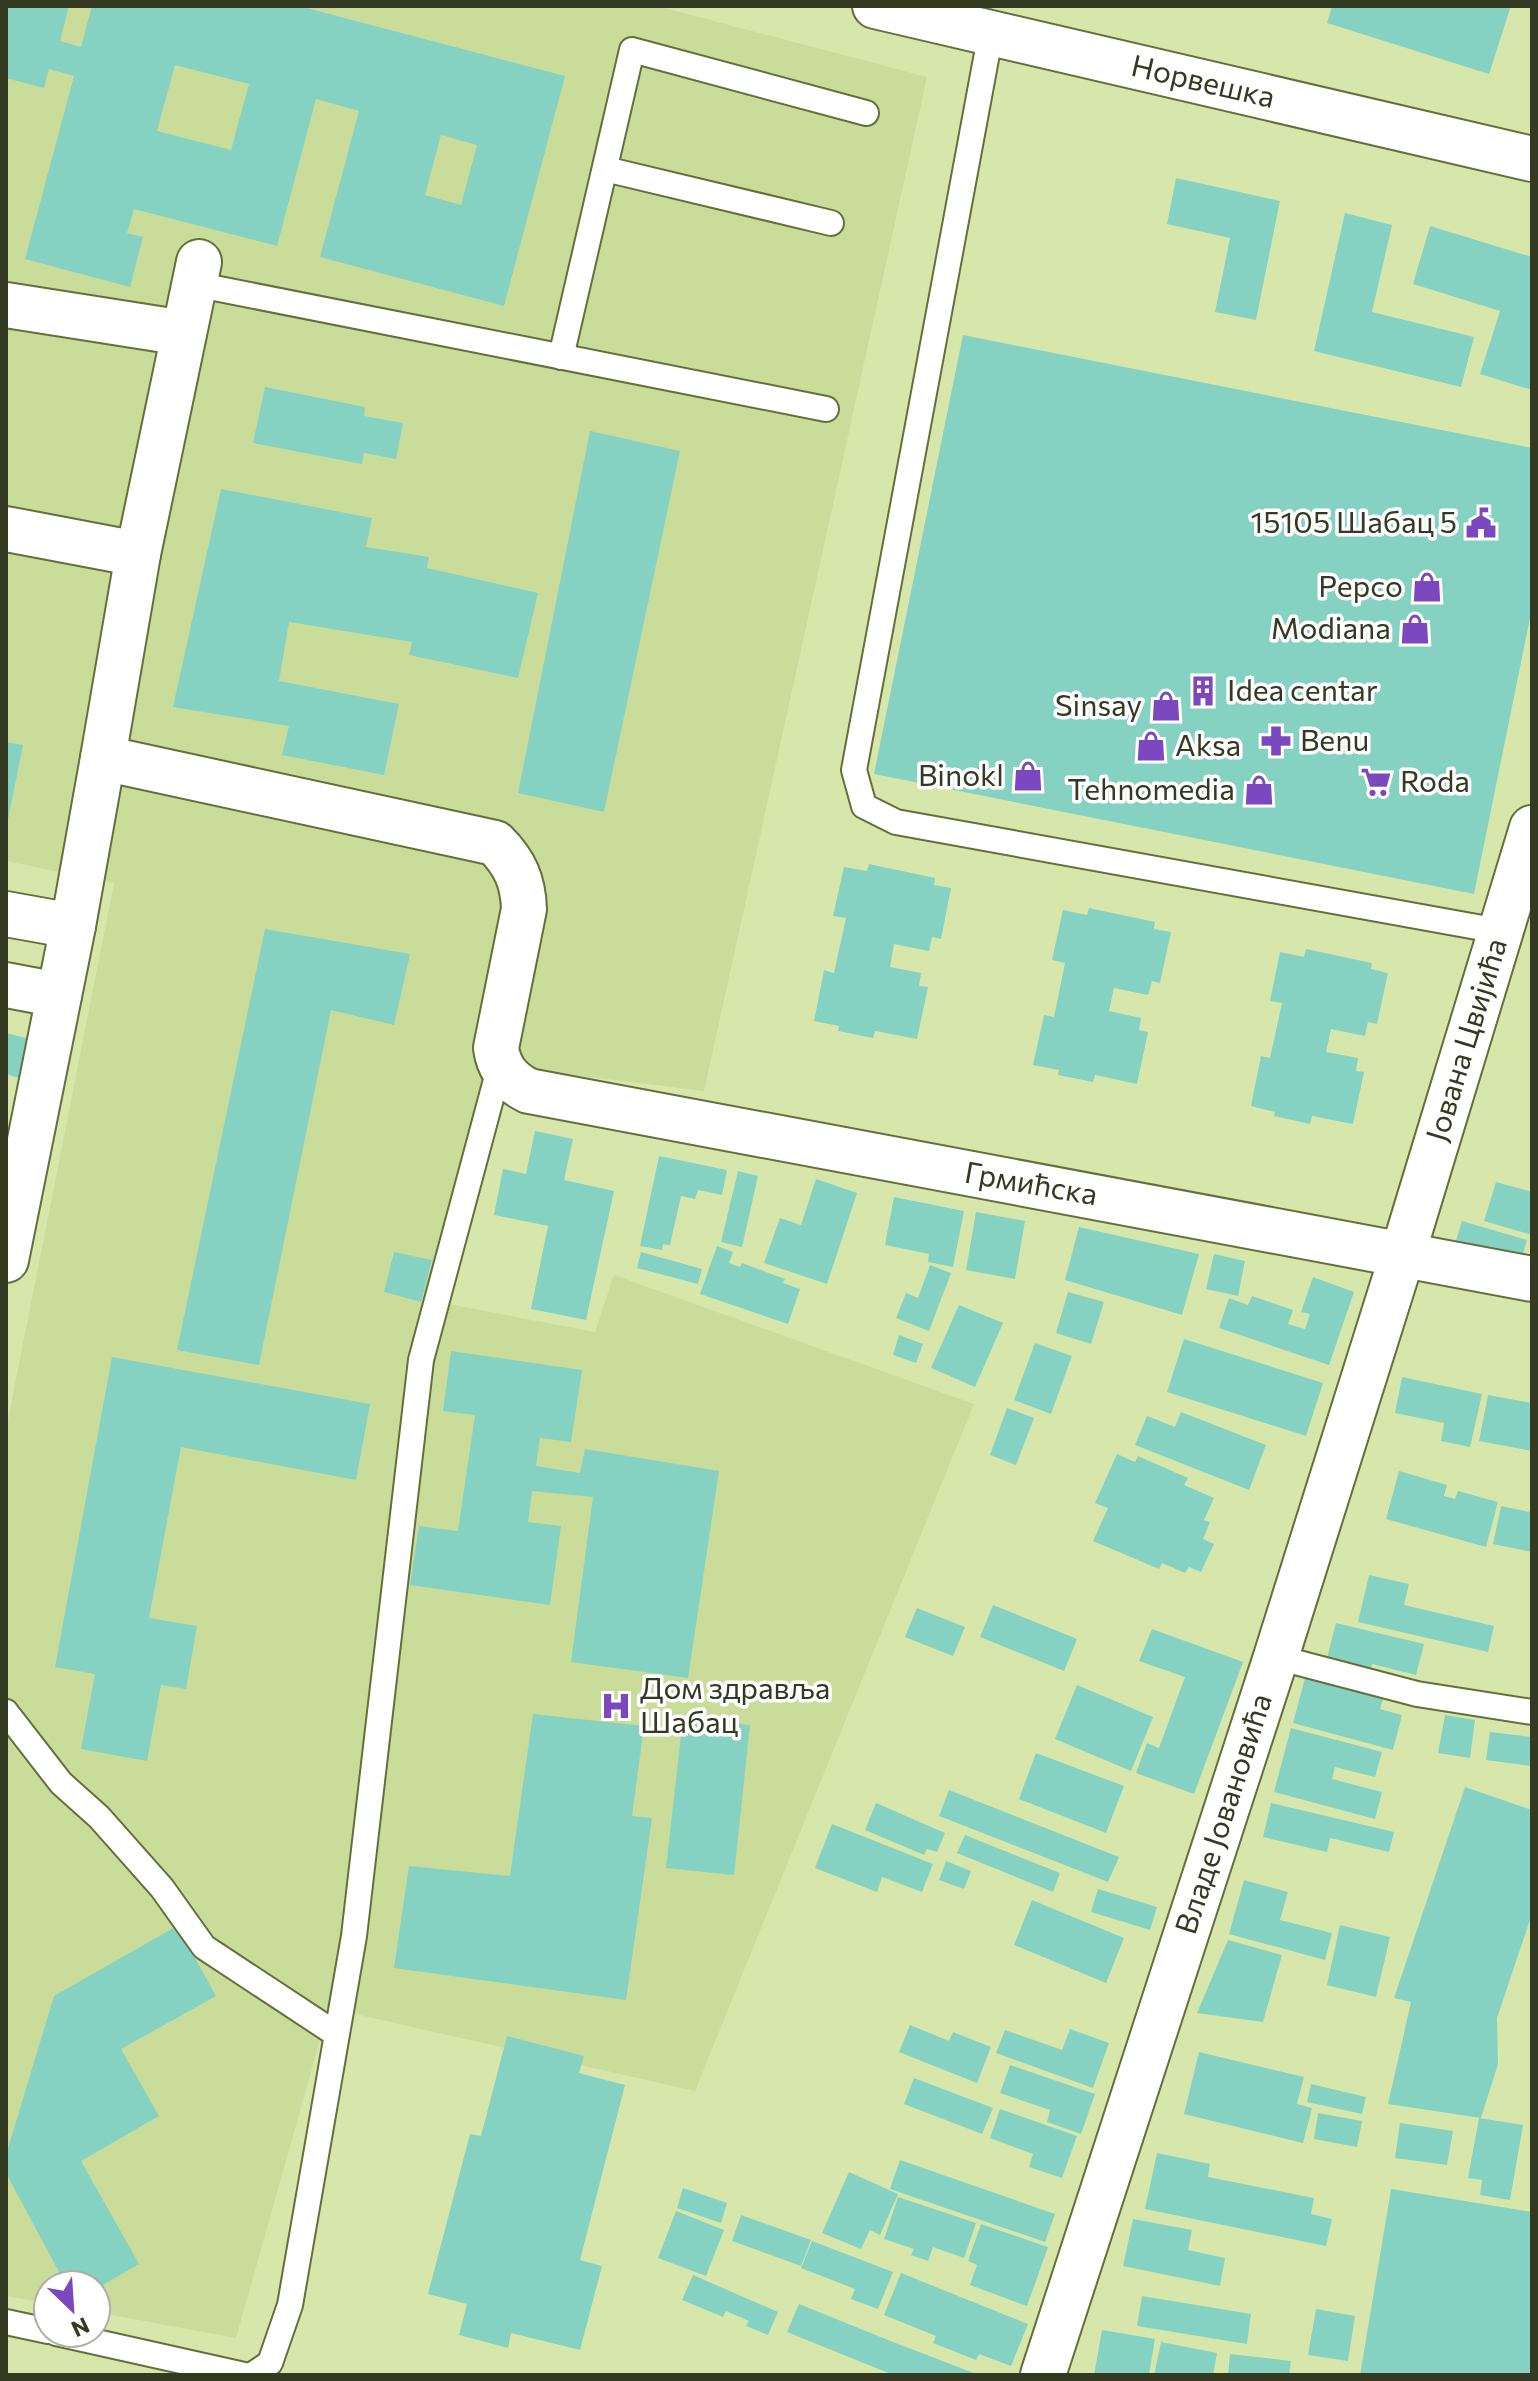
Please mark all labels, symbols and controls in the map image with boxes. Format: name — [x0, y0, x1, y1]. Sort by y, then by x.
street label: Норвешка — [1128, 45, 1279, 114]
place label: 15105 Шабац 5 — [1250, 502, 1457, 539]
public building icon: 15105 Шабац 5 — [1464, 506, 1498, 540]
place label: Pepco — [1318, 566, 1403, 603]
shop icon: Pepco — [1410, 570, 1444, 604]
place label: Modiana — [1271, 608, 1391, 645]
shop icon: Modiana — [1398, 612, 1432, 646]
place label: Idea centar — [1227, 670, 1378, 707]
building icon: Idea centar — [1186, 674, 1220, 708]
place label: Sinsay — [1055, 685, 1142, 722]
shop icon: Sinsay — [1149, 689, 1183, 723]
place label: Benu — [1300, 720, 1369, 757]
pharmacy icon: Benu — [1259, 724, 1293, 758]
place label: Aksa — [1175, 725, 1241, 762]
shop icon: Aksa — [1134, 729, 1168, 763]
place label: Binokl — [918, 755, 1004, 792]
shop icon: Binokl — [1011, 759, 1045, 793]
place label: Roda — [1400, 761, 1470, 798]
supermarket icon: Roda — [1359, 765, 1393, 799]
place label: Tehnomedia — [1067, 769, 1235, 806]
shop icon: Tehnomedia — [1242, 773, 1276, 807]
street label: Јована Цвијића — [1416, 933, 1513, 1145]
street label: Грмићска — [962, 1152, 1101, 1211]
place label: Дом здравља Шабац — [640, 1668, 830, 1739]
street label: Владе Јовановића — [1165, 1688, 1278, 1938]
hospital icon: Дом здравља Шабац — [599, 1689, 633, 1723]
north arrow — [32, 2269, 112, 2349]
text: N — [67, 2312, 94, 2343]

